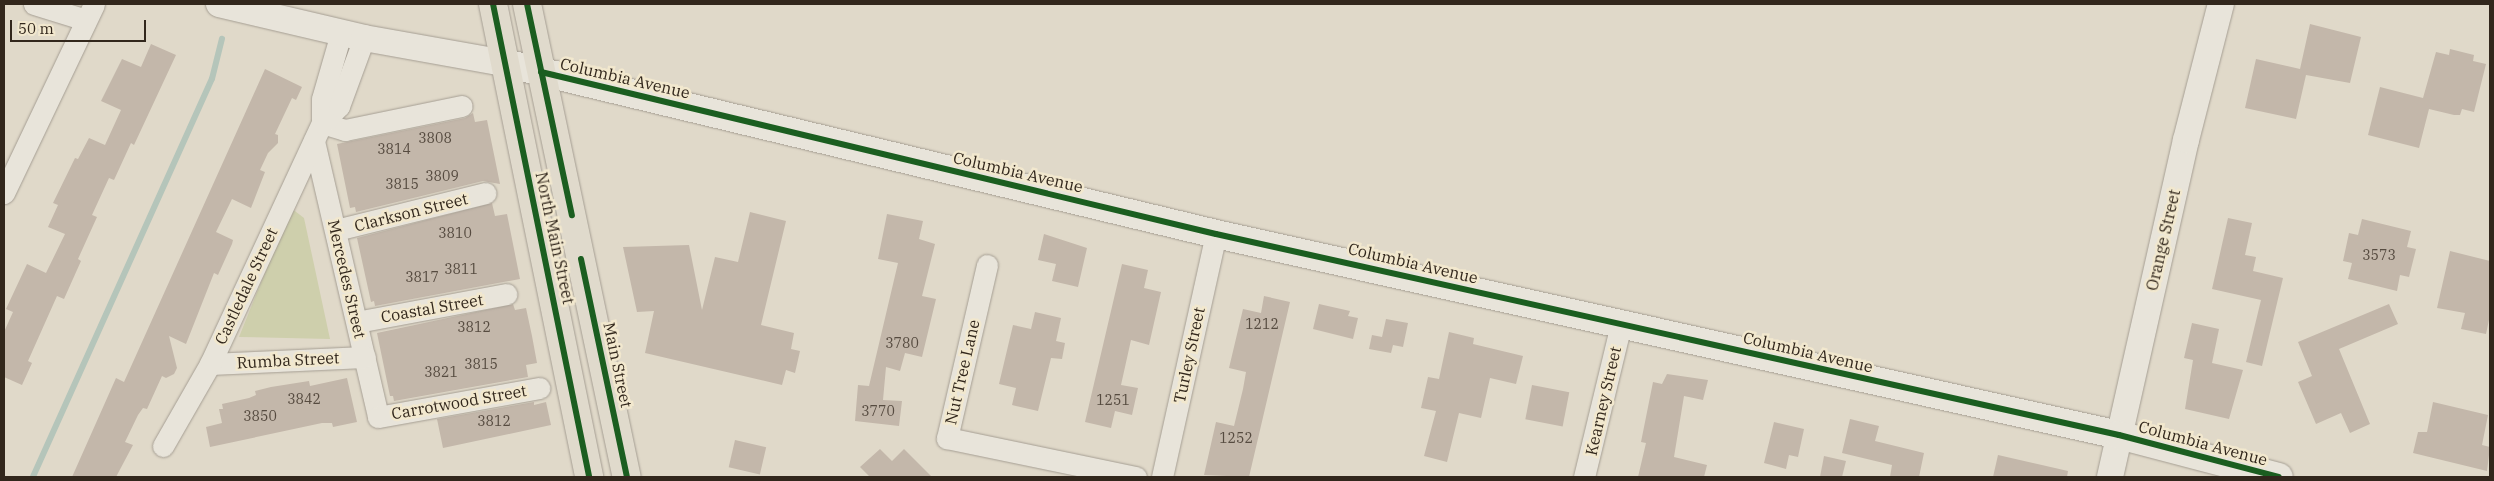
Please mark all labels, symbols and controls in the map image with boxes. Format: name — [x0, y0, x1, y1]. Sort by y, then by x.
scale bar — [12, 10, 149, 42]
text: 50 m — [18, 19, 54, 38]
street label: Columbia Avenue — [558, 54, 692, 102]
house number: 3808 — [418, 130, 452, 146]
house number: 3814 — [377, 141, 411, 157]
street label: Columbia Avenue — [951, 148, 1085, 196]
house number: 3809 — [425, 168, 459, 184]
street label: North Main Street — [532, 170, 578, 306]
house number: 3815 — [385, 176, 419, 192]
street label: Orange Street — [2142, 187, 2184, 293]
street label: Clarkson Street — [352, 189, 470, 235]
street label: Mercedes Street — [324, 218, 370, 340]
street label: Castledale Street — [211, 225, 281, 347]
house number: 3810 — [438, 225, 472, 241]
street label: Columbia Avenue — [1346, 239, 1480, 287]
house number: 3573 — [2362, 247, 2396, 263]
house number: 3811 — [444, 261, 478, 277]
house number: 3817 — [405, 269, 439, 285]
street label: Coastal Street — [379, 290, 485, 326]
street label: Turley Street — [1169, 305, 1209, 405]
house number: 1212 — [1245, 316, 1279, 332]
street label: Nut Tree Lane — [941, 318, 983, 426]
house number: 3812 — [457, 319, 491, 335]
street label: Main Street — [600, 321, 636, 409]
street label: Columbia Avenue — [1741, 328, 1875, 376]
house number: 3780 — [885, 335, 919, 351]
street label: Kearney Street — [1581, 345, 1625, 457]
street label: Rumba Street — [236, 348, 340, 372]
house number: 3815 — [464, 356, 498, 372]
house number: 3821 — [424, 364, 458, 380]
street label: Carrotwood Street — [390, 381, 528, 423]
house number: 3842 — [287, 391, 321, 407]
house number: 1251 — [1096, 392, 1130, 408]
house number: 3770 — [861, 403, 895, 419]
house number: 3850 — [243, 408, 277, 424]
house number: 3812 — [477, 413, 511, 429]
street label: Columbia Avenue — [2137, 417, 2269, 469]
house number: 1252 — [1219, 430, 1253, 446]

